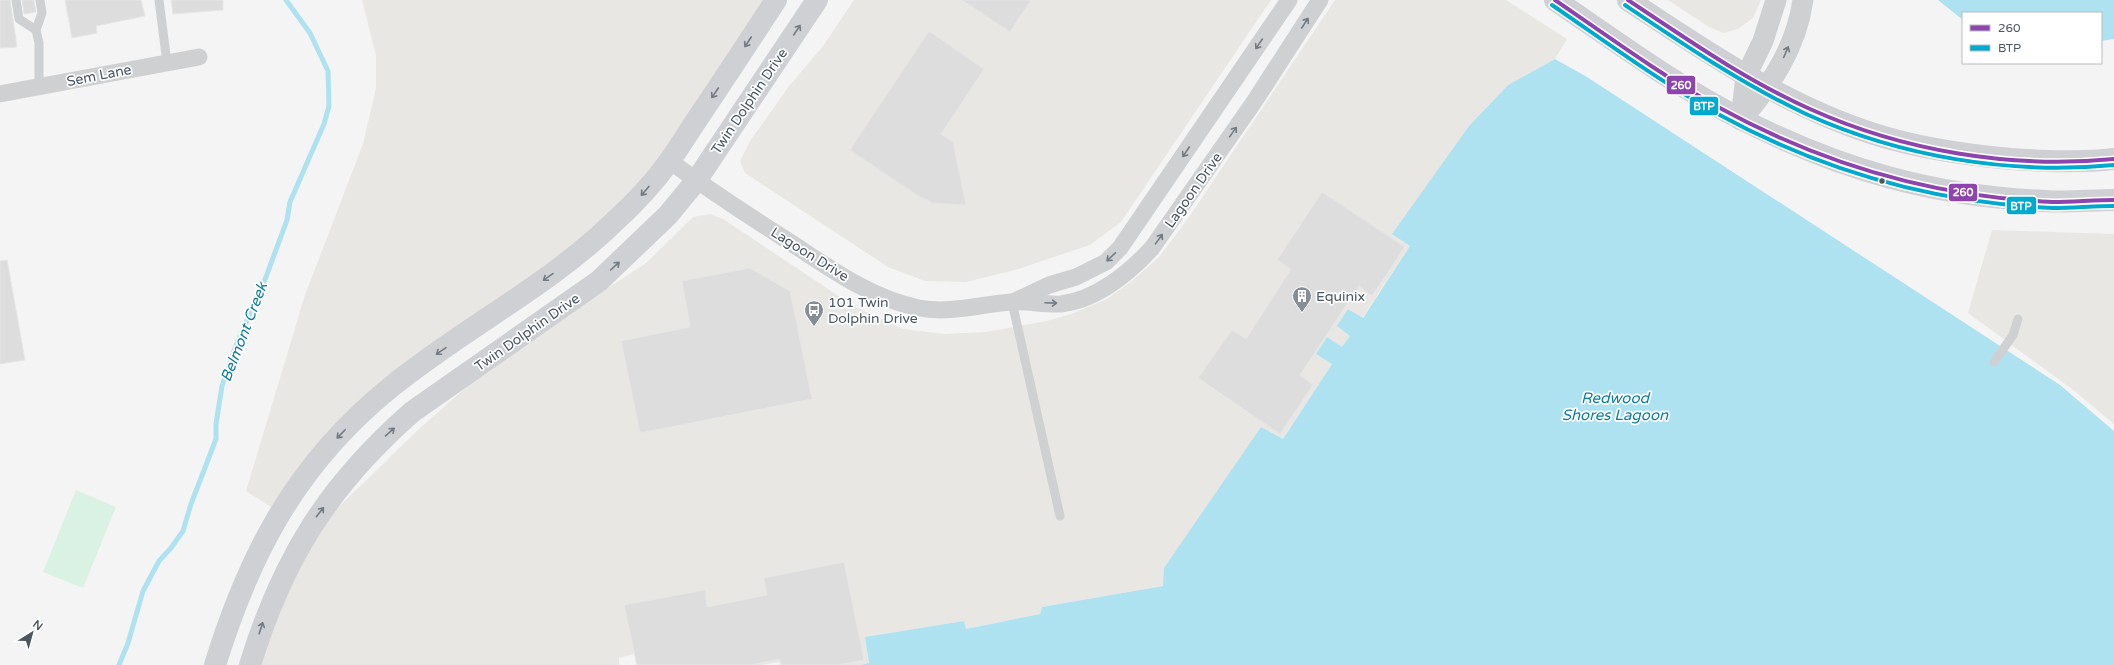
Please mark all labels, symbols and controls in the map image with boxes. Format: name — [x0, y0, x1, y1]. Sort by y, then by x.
legend — [1962, 12, 2102, 64]
one-way arrow — [1300, 18, 1309, 29]
text: 260 — [1998, 21, 2021, 35]
one-way arrow — [793, 25, 801, 36]
one-way arrow — [744, 36, 752, 48]
one-way arrow — [1255, 38, 1263, 49]
text: BTP — [1998, 41, 2021, 55]
street label: Twin Dolphin Drive — [708, 45, 791, 157]
one-way arrow — [1783, 47, 1791, 59]
street label: Sem Lane — [65, 61, 133, 90]
line badge: 260 — [1666, 75, 1696, 95]
text: 260 — [1671, 79, 1691, 92]
one-way arrow — [711, 87, 719, 98]
line badge: BTP — [1689, 96, 1719, 116]
text: BTP — [1693, 100, 1715, 113]
one-way arrow — [1229, 127, 1237, 138]
one-way arrow — [1182, 146, 1191, 157]
street label: Lagoon Drive — [1161, 149, 1226, 231]
unlabelled marker — [1877, 176, 1887, 186]
line badge: 260 — [1948, 183, 1978, 202]
one-way arrow — [640, 185, 649, 196]
text: 260 — [1953, 186, 1973, 199]
line badge: BTP — [2006, 196, 2037, 215]
text: BTP — [2010, 200, 2032, 213]
street label: Lagoon Drive — [768, 224, 852, 285]
one-way arrow — [1154, 233, 1163, 244]
one-way arrow — [1106, 252, 1116, 262]
one-way arrow — [610, 262, 620, 271]
one-way arrow — [542, 273, 553, 281]
water label: Belmont Creek — [217, 278, 272, 384]
building icon: Equinix — [1291, 285, 1313, 313]
place label: Equinix — [1316, 288, 1365, 305]
street label: Twin Dolphin Drive — [472, 290, 583, 375]
place label: 101 Twin Dolphin Drive — [828, 294, 918, 327]
bus stop icon: 101 Twin Dolphin Drive — [803, 299, 825, 327]
one-way arrow — [1044, 300, 1057, 307]
one-way arrow — [436, 347, 447, 355]
water label: Redwood Shores Lagoon — [1562, 389, 1669, 424]
one-way arrow — [384, 428, 395, 437]
one-way arrow — [336, 429, 346, 439]
one-way arrow — [316, 507, 324, 518]
north arrow — [12, 613, 52, 653]
text: N — [30, 618, 45, 633]
one-way arrow — [258, 622, 266, 634]

